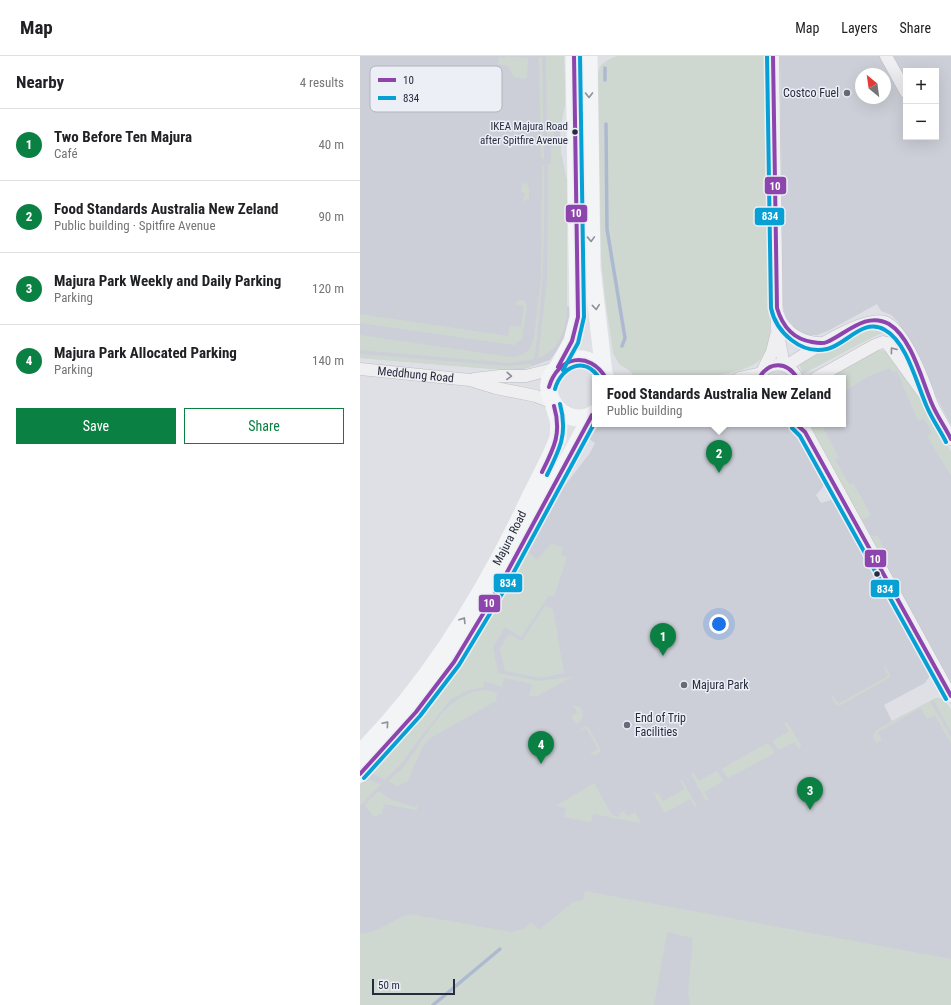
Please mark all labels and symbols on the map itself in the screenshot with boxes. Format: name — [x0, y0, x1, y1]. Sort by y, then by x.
legend — [370, 66, 502, 112]
north arrow — [855, 68, 891, 104]
text: 10 — [403, 74, 414, 87]
place label: Costco Fuel — [783, 86, 839, 100]
marker: Costco Fuel — [842, 88, 852, 98]
text: 834 — [403, 92, 420, 105]
one-way arrow — [585, 92, 594, 98]
place label: IKEA Majura Road after Spitfire Avenue — [480, 120, 568, 147]
marker: IKEA Majura Road after Spitfire Avenue — [570, 127, 580, 137]
line badge: 10 — [764, 176, 787, 195]
text: 10 — [769, 180, 781, 193]
line badge: 10 — [565, 204, 588, 223]
text: 10 — [570, 207, 582, 220]
line badge: 834 — [754, 207, 785, 226]
text: 834 — [762, 210, 779, 223]
one-way arrow — [587, 236, 596, 242]
one-way arrow — [591, 304, 600, 311]
one-way arrow — [891, 348, 898, 355]
street label: Meddhung Road — [377, 364, 455, 385]
one-way arrow — [506, 372, 512, 381]
pin: 2 — [706, 440, 732, 473]
street label: Majura Road — [490, 508, 529, 568]
line badge: 10 — [864, 549, 887, 568]
text: 10 — [869, 553, 881, 566]
unlabelled marker — [872, 569, 882, 579]
line badge: 834 — [493, 573, 523, 593]
text: 834 — [500, 577, 517, 590]
line badge: 834 — [870, 579, 900, 598]
text: 834 — [877, 583, 894, 596]
line badge: 10 — [478, 594, 501, 613]
text: 10 — [483, 597, 495, 610]
your location — [709, 614, 729, 634]
one-way arrow — [458, 617, 466, 624]
pin: 1 — [650, 623, 676, 656]
place label: Majura Park — [692, 678, 749, 692]
marker: Majura Park — [679, 680, 689, 690]
place label: End of Trip Facilities — [635, 711, 686, 739]
marker: End of Trip Facilities — [622, 720, 632, 730]
one-way arrow — [382, 722, 389, 729]
pin: 4 — [528, 731, 554, 764]
pin: 3 — [797, 777, 823, 810]
scale bar — [372, 977, 455, 996]

